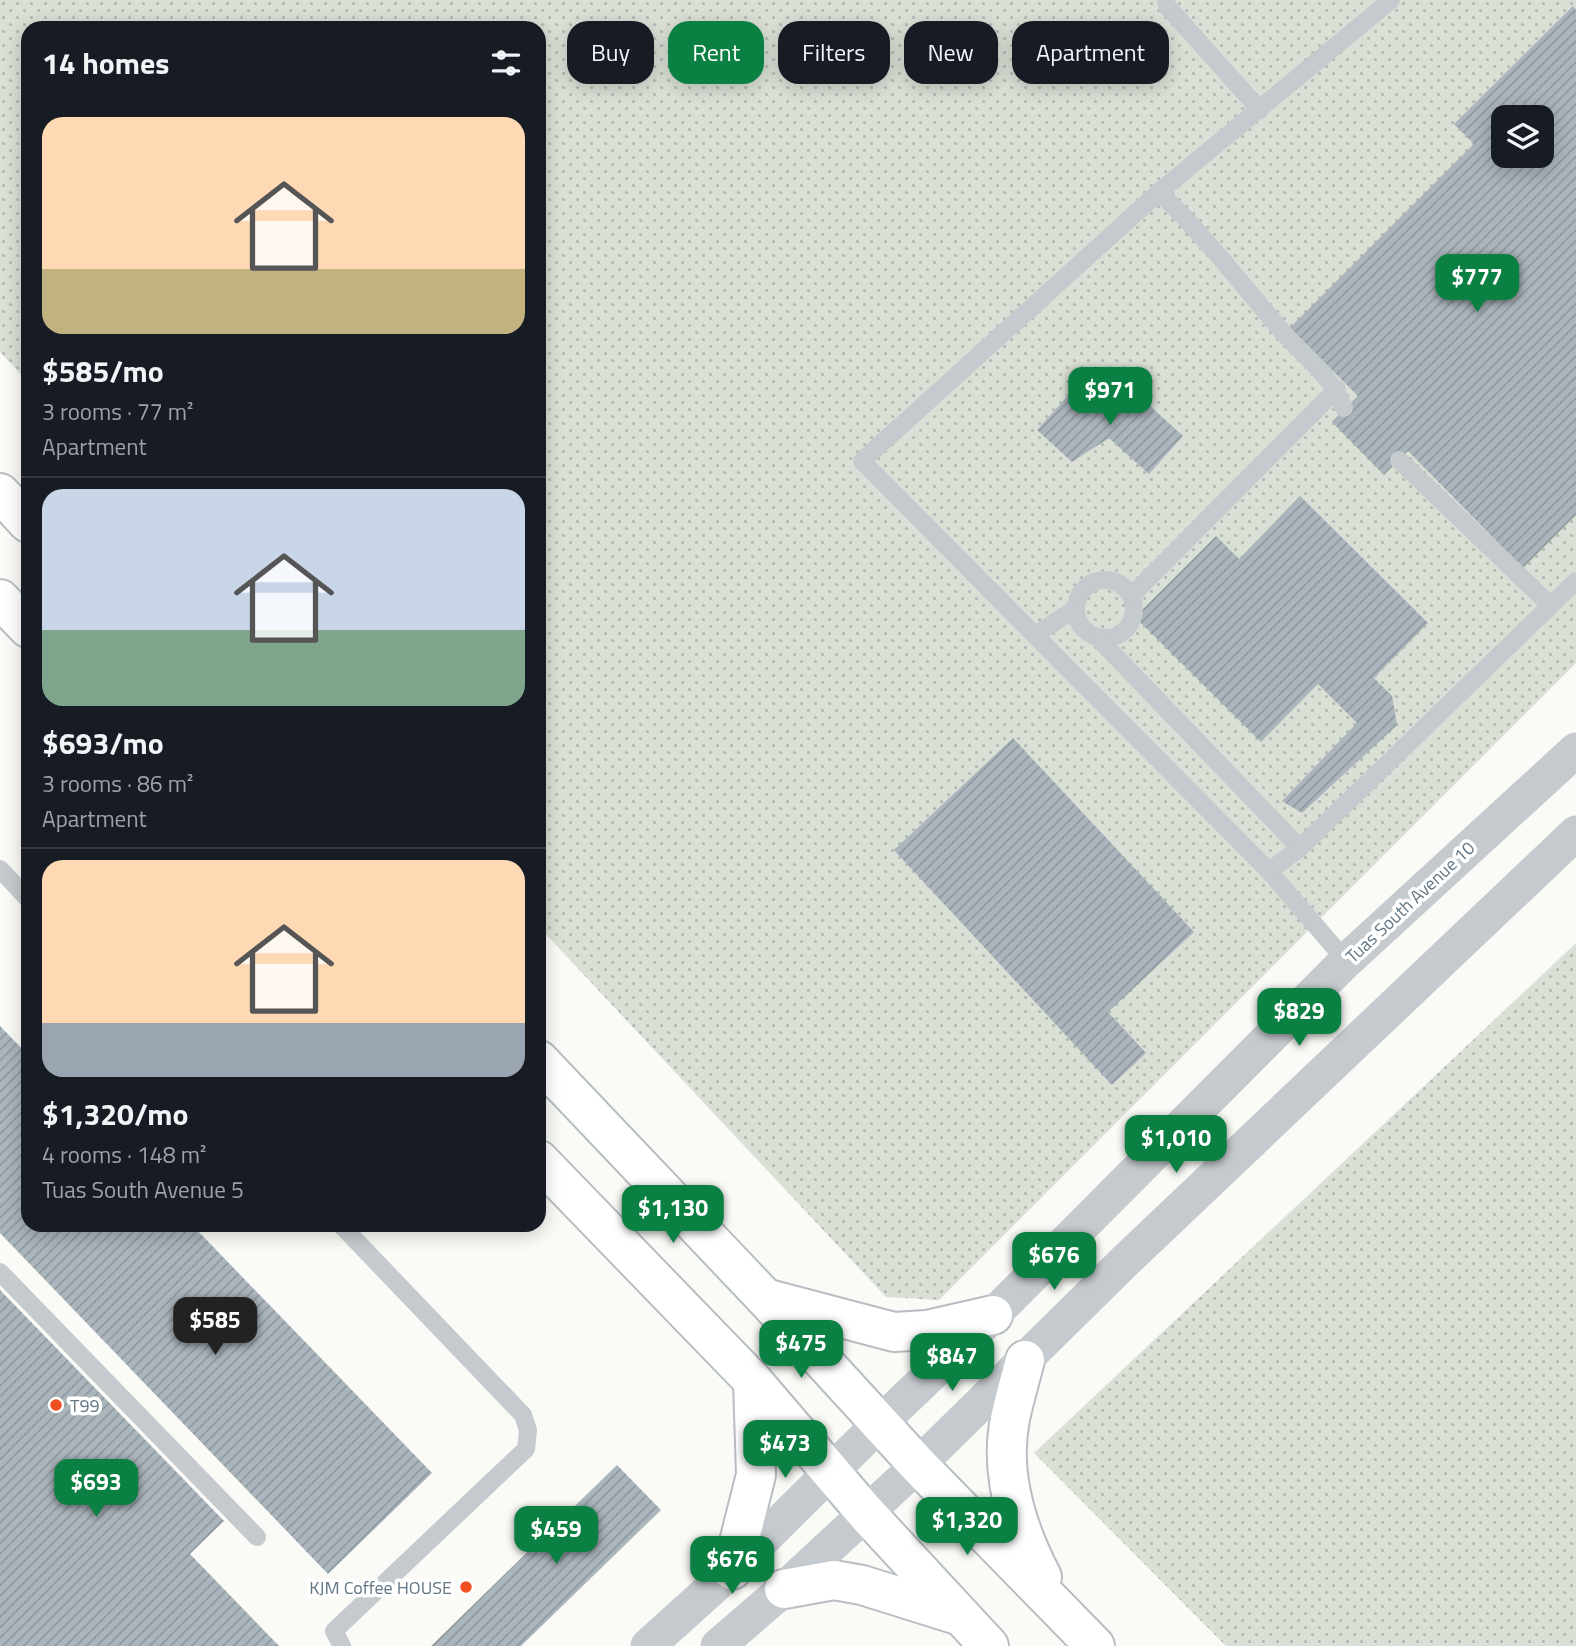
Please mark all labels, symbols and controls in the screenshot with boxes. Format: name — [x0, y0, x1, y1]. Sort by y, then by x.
chip: Buy — [567, 21, 654, 84]
chip: Rent — [668, 21, 764, 84]
chip: Filters — [778, 21, 890, 84]
chip: New — [904, 21, 998, 84]
chip: Apartment — [1012, 21, 1169, 84]
text: 14 homes — [42, 40, 169, 86]
icon: filters — [487, 44, 525, 82]
map controls — [1491, 105, 1554, 168]
button: layers — [1491, 105, 1554, 168]
icon: home — [221, 163, 347, 289]
pin: $777 — [1436, 254, 1518, 314]
text: $777 — [1451, 259, 1503, 294]
text: $585/mo — [42, 348, 164, 394]
pin: $971 — [1069, 368, 1151, 427]
text: $971 — [1084, 372, 1136, 407]
text: 3 rooms · 77 m² — [42, 394, 193, 429]
text: Apartment — [42, 429, 147, 464]
icon: home — [221, 535, 347, 661]
text: $693/mo — [42, 720, 164, 766]
text: 3 rooms · 86 m² — [42, 766, 193, 801]
text: Apartment — [42, 801, 147, 836]
street label: Tuas South Avenue 10 — [1339, 835, 1481, 969]
icon: home — [221, 906, 347, 1032]
pin: $829 — [1258, 988, 1340, 1048]
text: $829 — [1273, 993, 1325, 1028]
text: $1,320/mo — [42, 1091, 188, 1137]
pin: $1,010 — [1119, 1116, 1233, 1175]
text: $1,010 — [1141, 1120, 1211, 1155]
text: 4 rooms · 148 m² — [42, 1137, 206, 1172]
text: Tuas South Avenue 5 — [42, 1172, 244, 1207]
pin: $1,130 — [616, 1186, 730, 1245]
text: $1,130 — [638, 1190, 708, 1225]
pin: $676 — [1013, 1232, 1095, 1292]
text: $676 — [1028, 1237, 1080, 1272]
pin: $585 — [174, 1298, 256, 1357]
text: $585 — [189, 1302, 241, 1337]
pin: $475 — [760, 1320, 842, 1380]
text: $475 — [775, 1325, 827, 1360]
pin: $847 — [911, 1334, 993, 1393]
text: $847 — [926, 1338, 978, 1373]
place label: T99 — [70, 1392, 100, 1419]
marker: T99 — [48, 1397, 64, 1413]
pin: $473 — [744, 1420, 826, 1480]
text: $473 — [759, 1425, 811, 1460]
pin: $693 — [55, 1460, 137, 1519]
text: $693 — [70, 1464, 122, 1499]
pin: $1,320 — [910, 1498, 1024, 1557]
text: $1,320 — [932, 1502, 1002, 1537]
pin: $459 — [515, 1506, 597, 1566]
text: $459 — [530, 1511, 582, 1546]
pin: $676 — [691, 1536, 773, 1596]
text: $676 — [706, 1541, 758, 1576]
place label: KJM Coffee HOUSE — [309, 1574, 452, 1601]
marker: KJM Coffee HOUSE — [458, 1579, 474, 1595]

